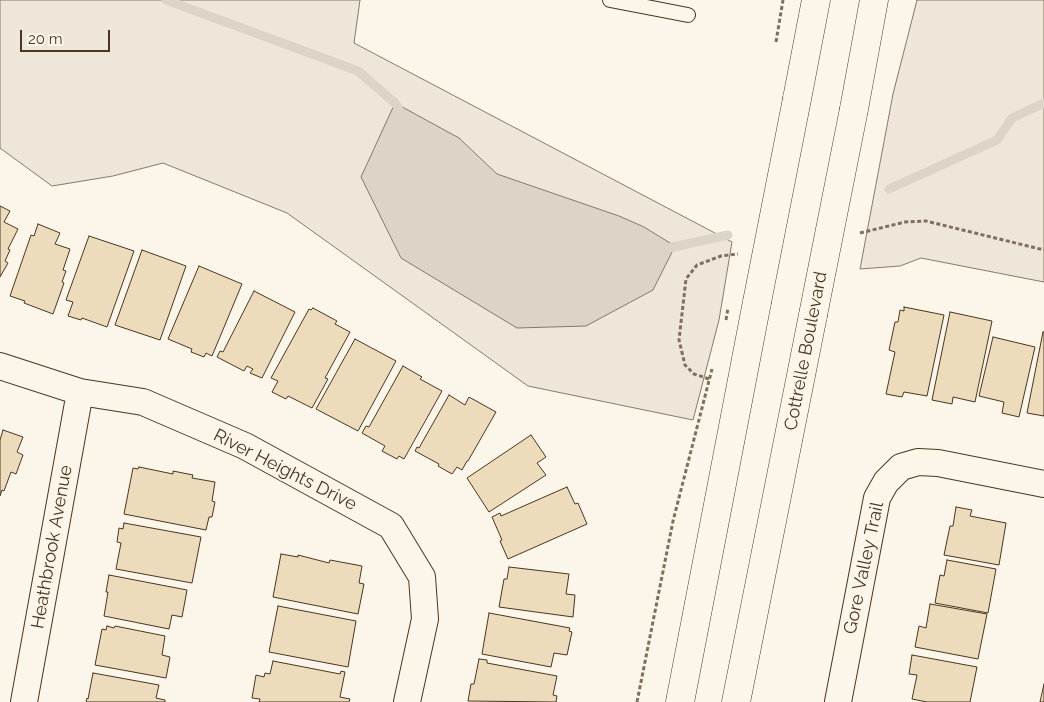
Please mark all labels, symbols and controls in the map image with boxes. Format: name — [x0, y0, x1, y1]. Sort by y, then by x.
scale bar — [22, 20, 112, 52]
text: 20 m — [28, 30, 63, 48]
street label: Cottrelle Boulevard — [780, 270, 832, 432]
street label: River Heights Drive — [210, 425, 360, 515]
street label: Heathbrook Avenue — [27, 463, 77, 631]
street label: Gore Valley Trail — [839, 500, 889, 636]

